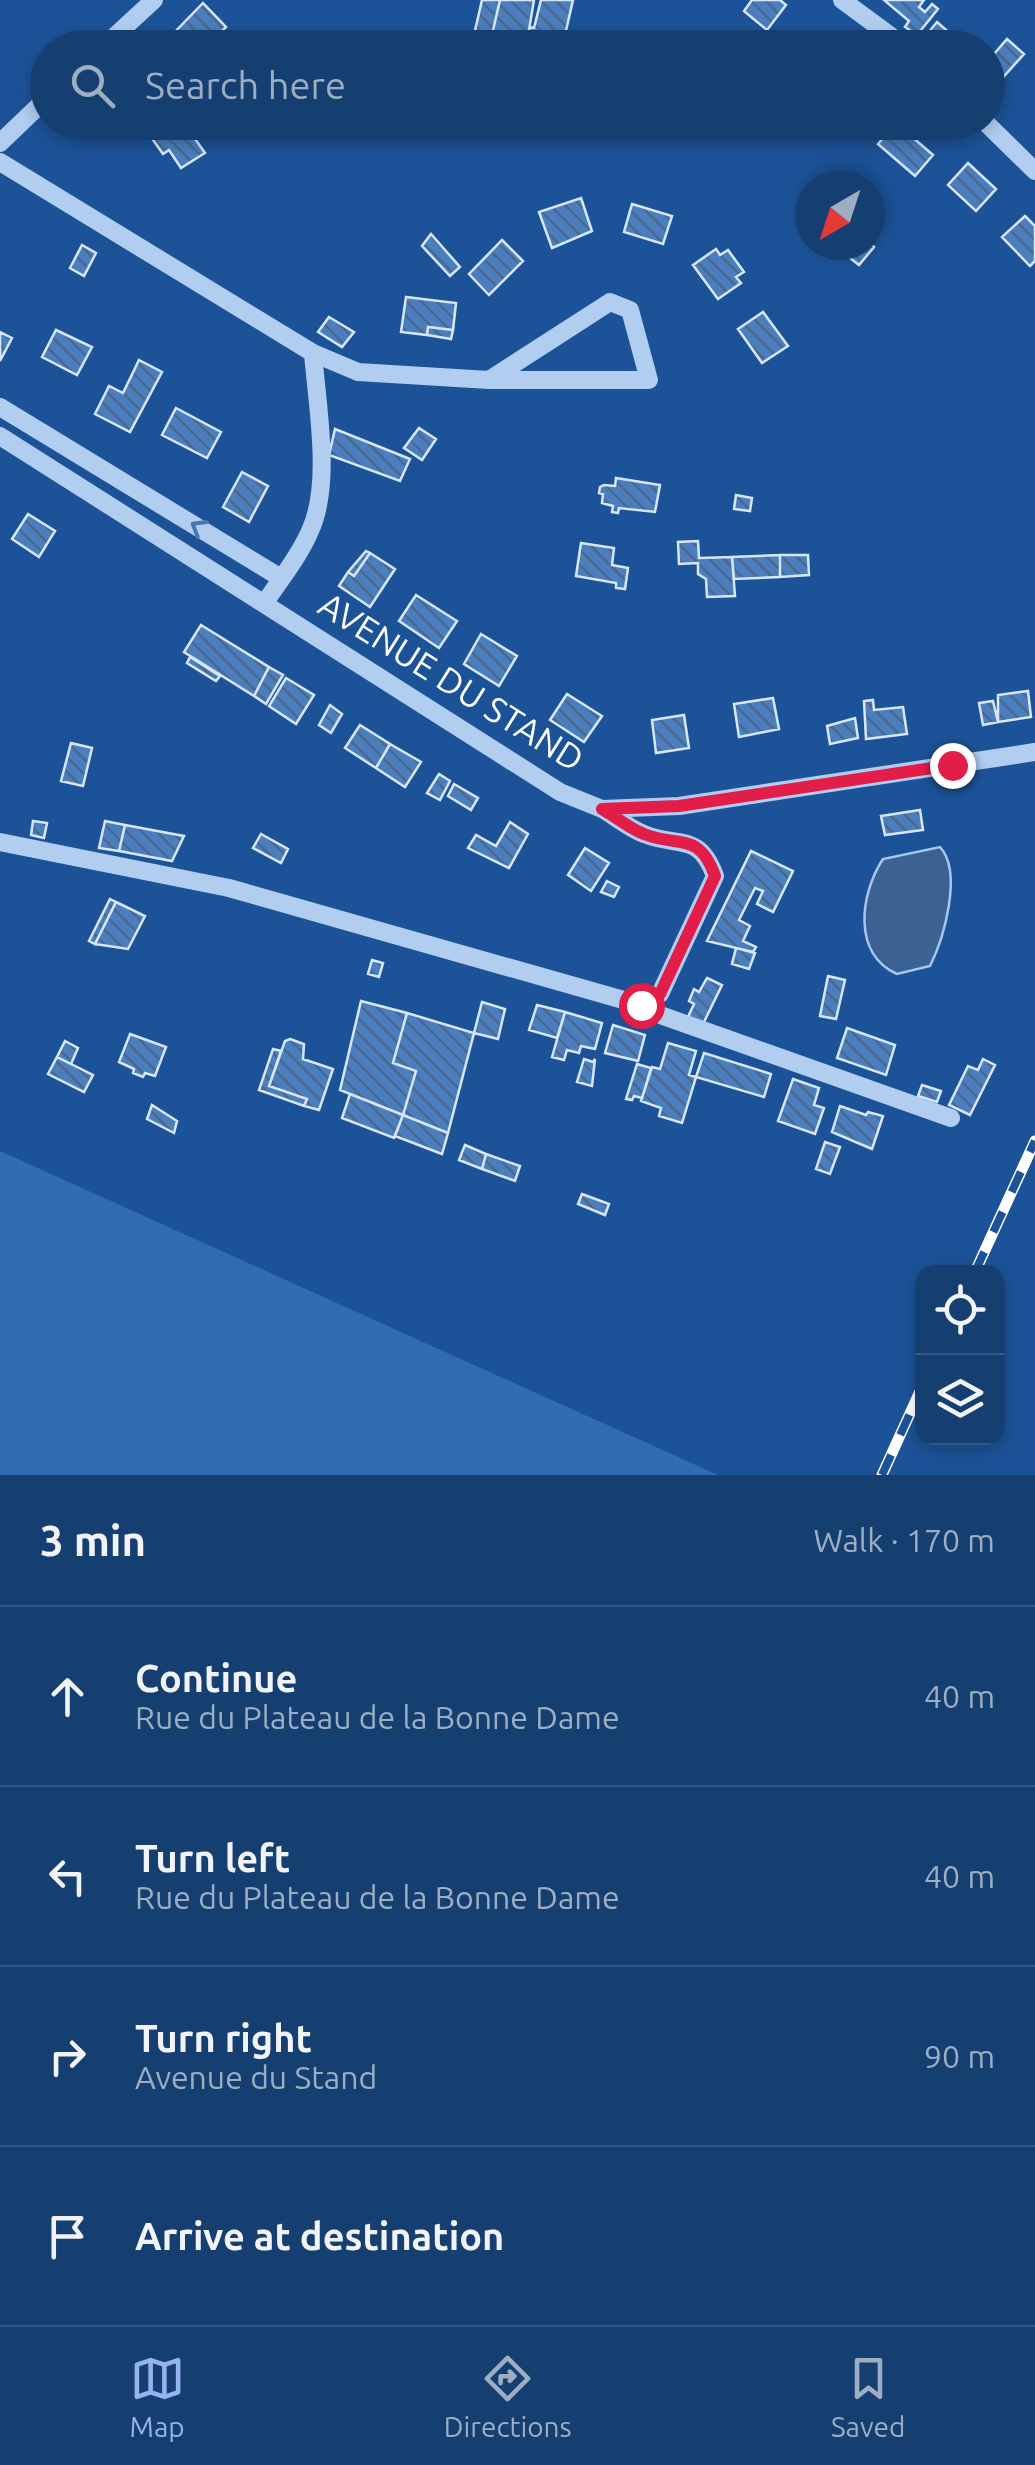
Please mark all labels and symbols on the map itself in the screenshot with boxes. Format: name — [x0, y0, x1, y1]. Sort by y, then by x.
north arrow — [795, 170, 885, 260]
one-way arrow — [191, 520, 209, 539]
street label: AVENUE DU STAND — [312, 584, 591, 779]
route end — [930, 743, 976, 789]
route start — [619, 983, 665, 1029]

